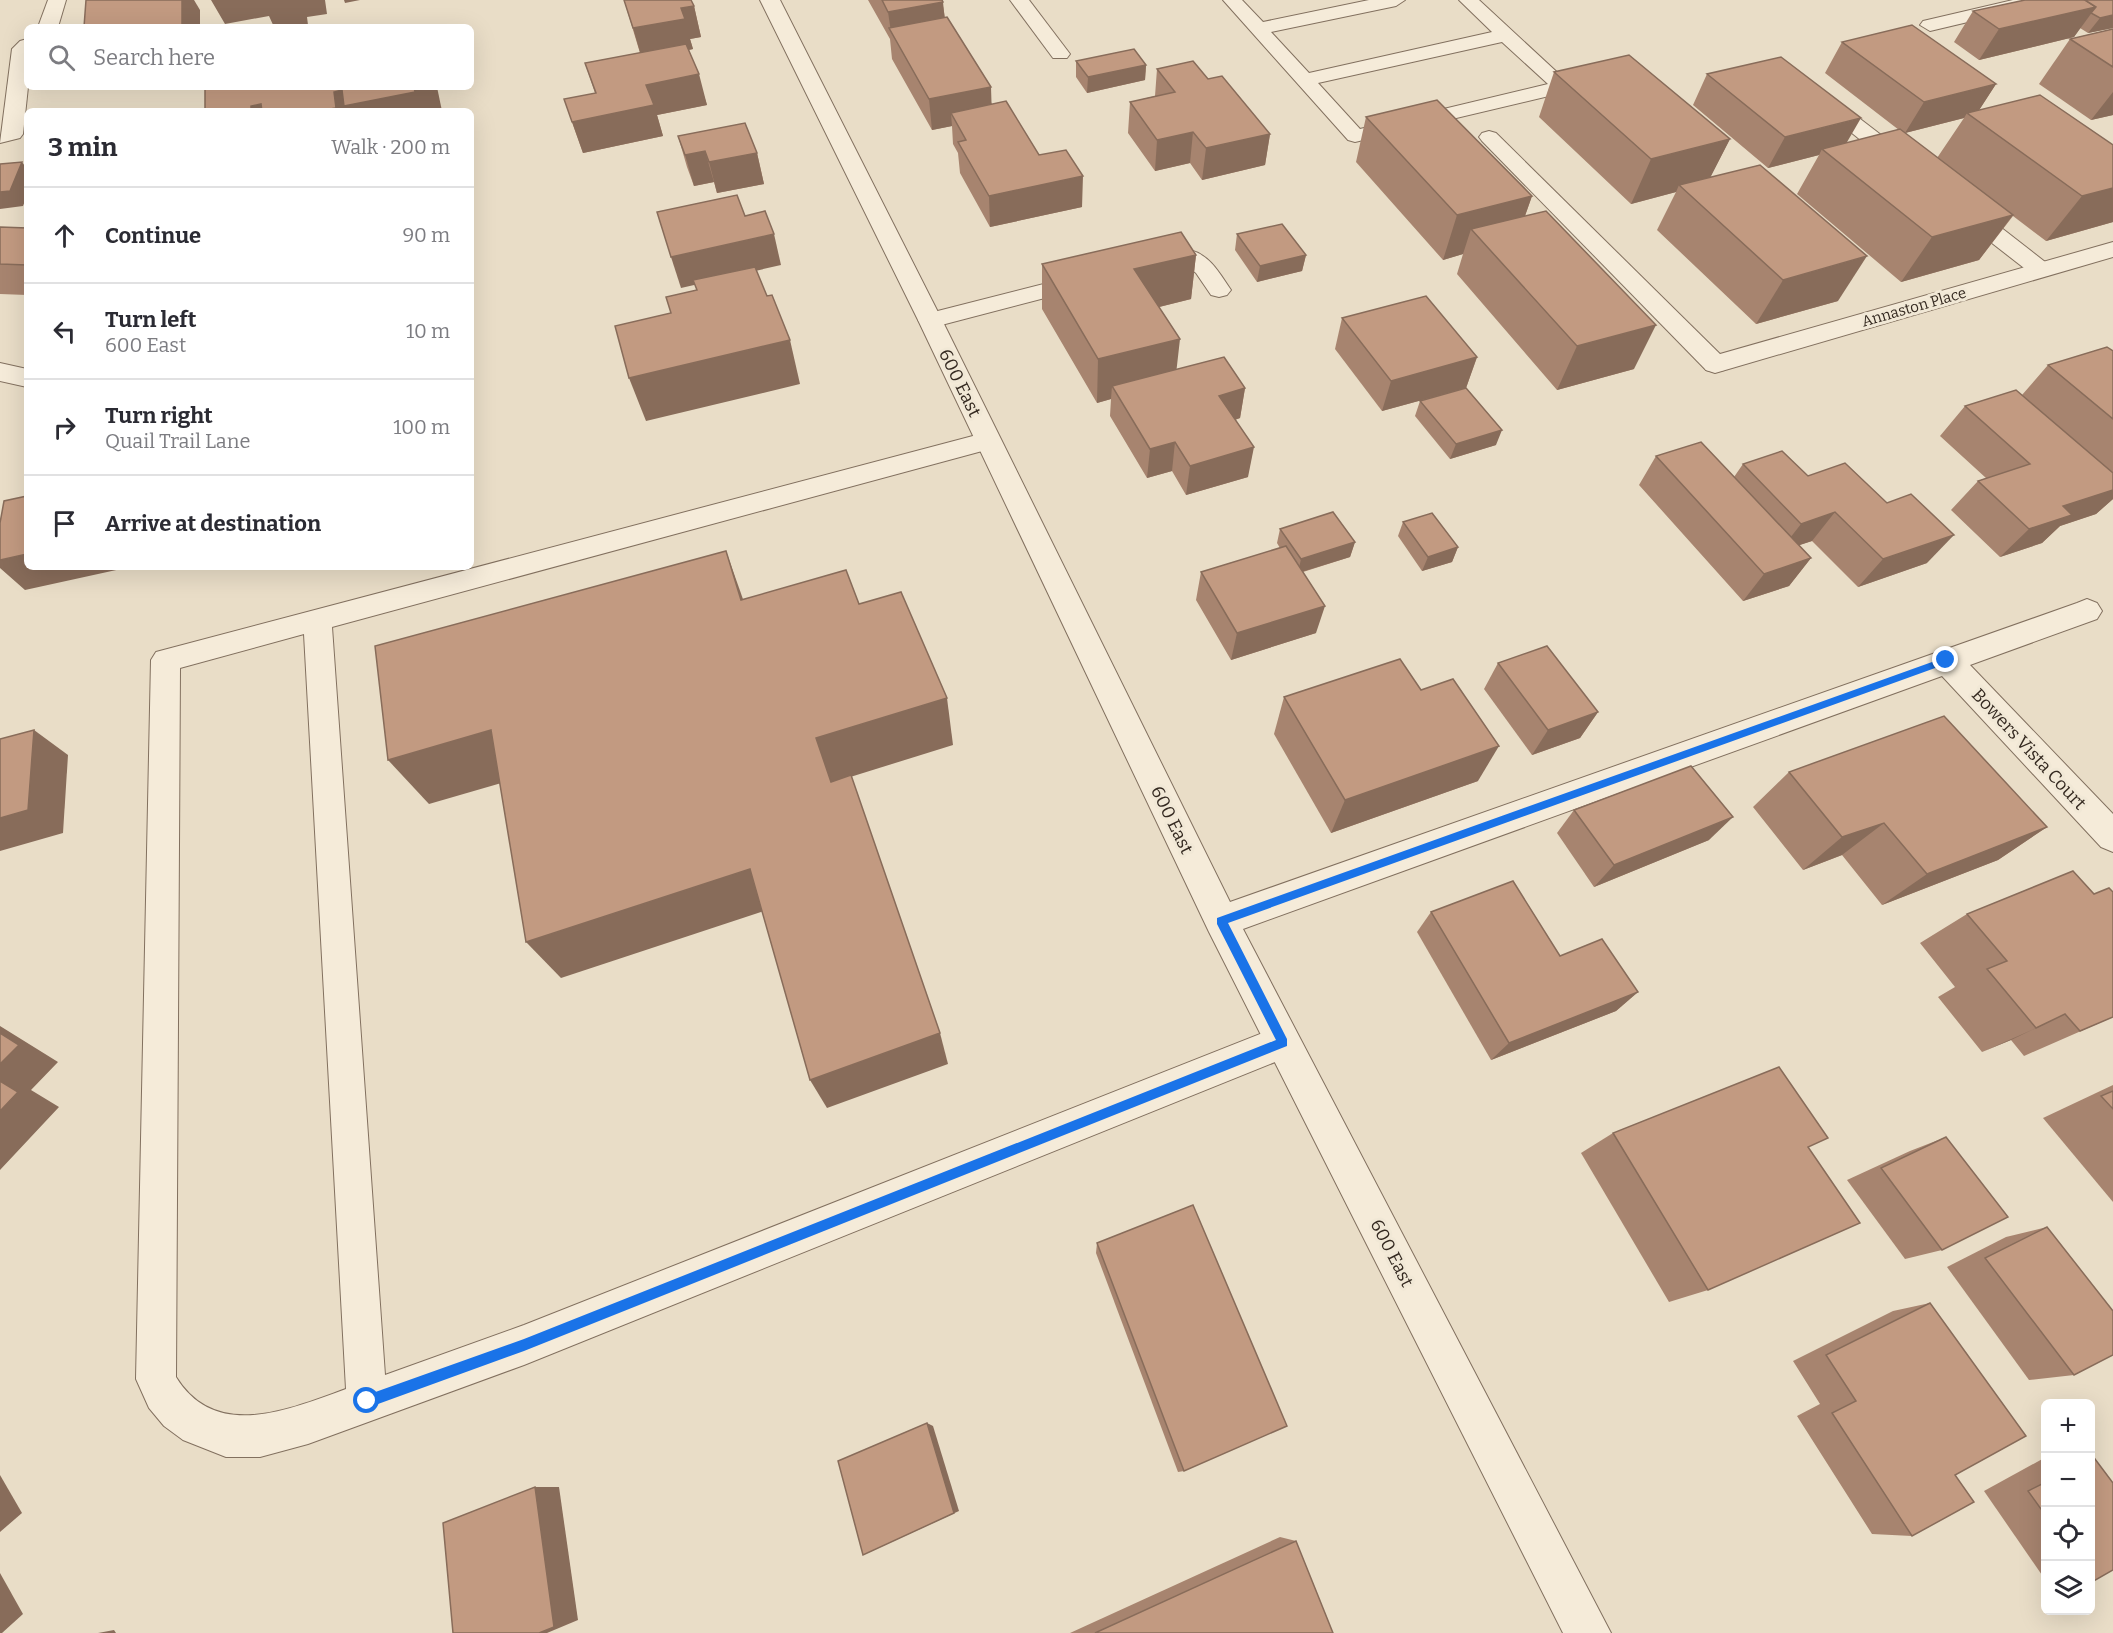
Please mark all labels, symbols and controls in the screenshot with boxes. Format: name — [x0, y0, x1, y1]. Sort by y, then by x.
search box — [24, 24, 474, 90]
icon: search — [45, 41, 78, 74]
text: Search here — [93, 44, 215, 71]
text: 3 min — [48, 132, 117, 163]
text: Walk · 200 m — [331, 135, 450, 159]
icon: ahead — [48, 219, 81, 252]
text: Continue — [105, 222, 201, 249]
text: 90 m — [402, 223, 450, 247]
street label: Annaston Place — [1860, 283, 1968, 331]
text: Turn left — [105, 306, 197, 333]
icon: left — [48, 315, 81, 348]
text: 10 m — [406, 319, 450, 343]
text: 600 East — [105, 333, 186, 357]
street label: 600 East — [934, 345, 986, 421]
text: Turn right — [105, 402, 213, 429]
icon: right — [48, 411, 81, 444]
text: 100 m — [393, 415, 450, 439]
text: Quail Trail Lane — [105, 429, 250, 453]
icon: arrive — [48, 507, 81, 540]
text: Arrive at destination — [105, 510, 321, 537]
route end — [1932, 646, 1958, 672]
street label: Bowers Vista Court — [1967, 684, 2091, 815]
street label: 600 East — [1146, 782, 1198, 858]
street label: 600 East — [1366, 1215, 1419, 1291]
route start — [353, 1387, 379, 1413]
map controls — [2041, 1399, 2095, 1615]
button: + — [2041, 1399, 2095, 1453]
button: − — [2041, 1453, 2095, 1507]
button: locate — [2041, 1507, 2095, 1561]
button: layers — [2041, 1561, 2095, 1615]

